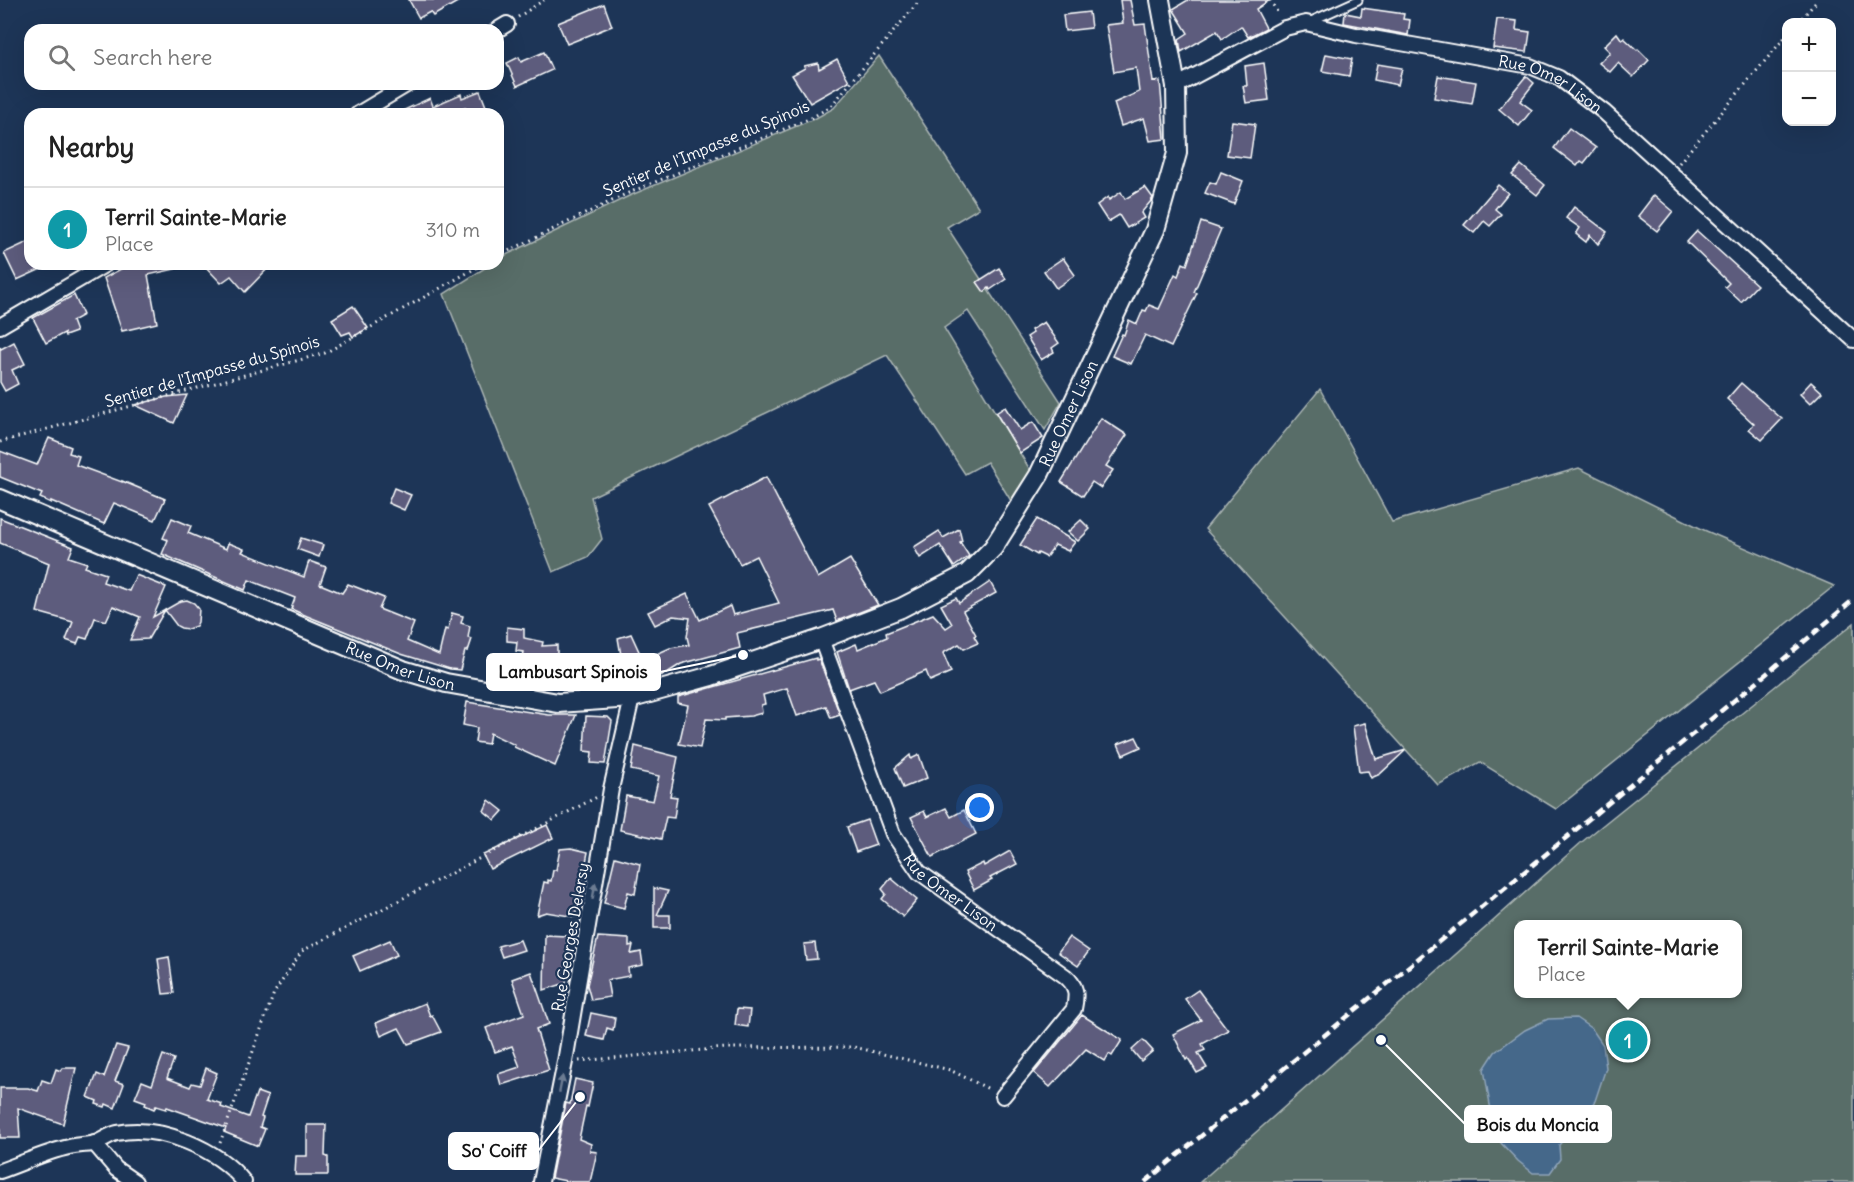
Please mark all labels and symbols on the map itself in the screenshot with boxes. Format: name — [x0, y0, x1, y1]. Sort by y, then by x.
street label: Rue Omer Lison — [1497, 51, 1606, 117]
street label: Sentier de l'Impasse du Spinois — [600, 95, 812, 201]
street label: Sentier de l'Impasse du Spinois — [102, 331, 322, 411]
street label: Rue Omer Lison — [1035, 357, 1102, 470]
street label: Rue Omer Lison — [343, 637, 456, 694]
callout: Lambusart Spinois — [487, 654, 660, 690]
text: Lambusart Spinois — [498, 660, 648, 683]
your location — [965, 793, 994, 822]
street label: Rue Omer Lison — [899, 849, 1002, 935]
street label: Rue Georges Delersy — [547, 861, 593, 1013]
one-way arrow — [590, 882, 599, 901]
pin: 1 — [1608, 1018, 1648, 1062]
one-way arrow — [557, 1074, 566, 1093]
callout: Bois du Moncia — [1465, 1106, 1611, 1142]
text: Bois du Moncia — [1477, 1113, 1599, 1136]
callout: So' Coiff — [449, 1133, 538, 1169]
text: So' Coiff — [461, 1139, 528, 1162]

